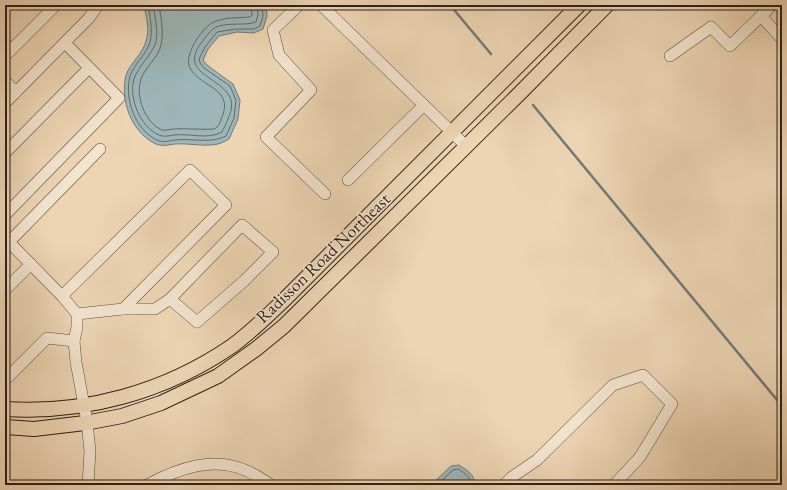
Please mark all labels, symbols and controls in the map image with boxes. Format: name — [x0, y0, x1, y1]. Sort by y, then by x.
street label: Radisson Road Northeast — [251, 187, 395, 328]

